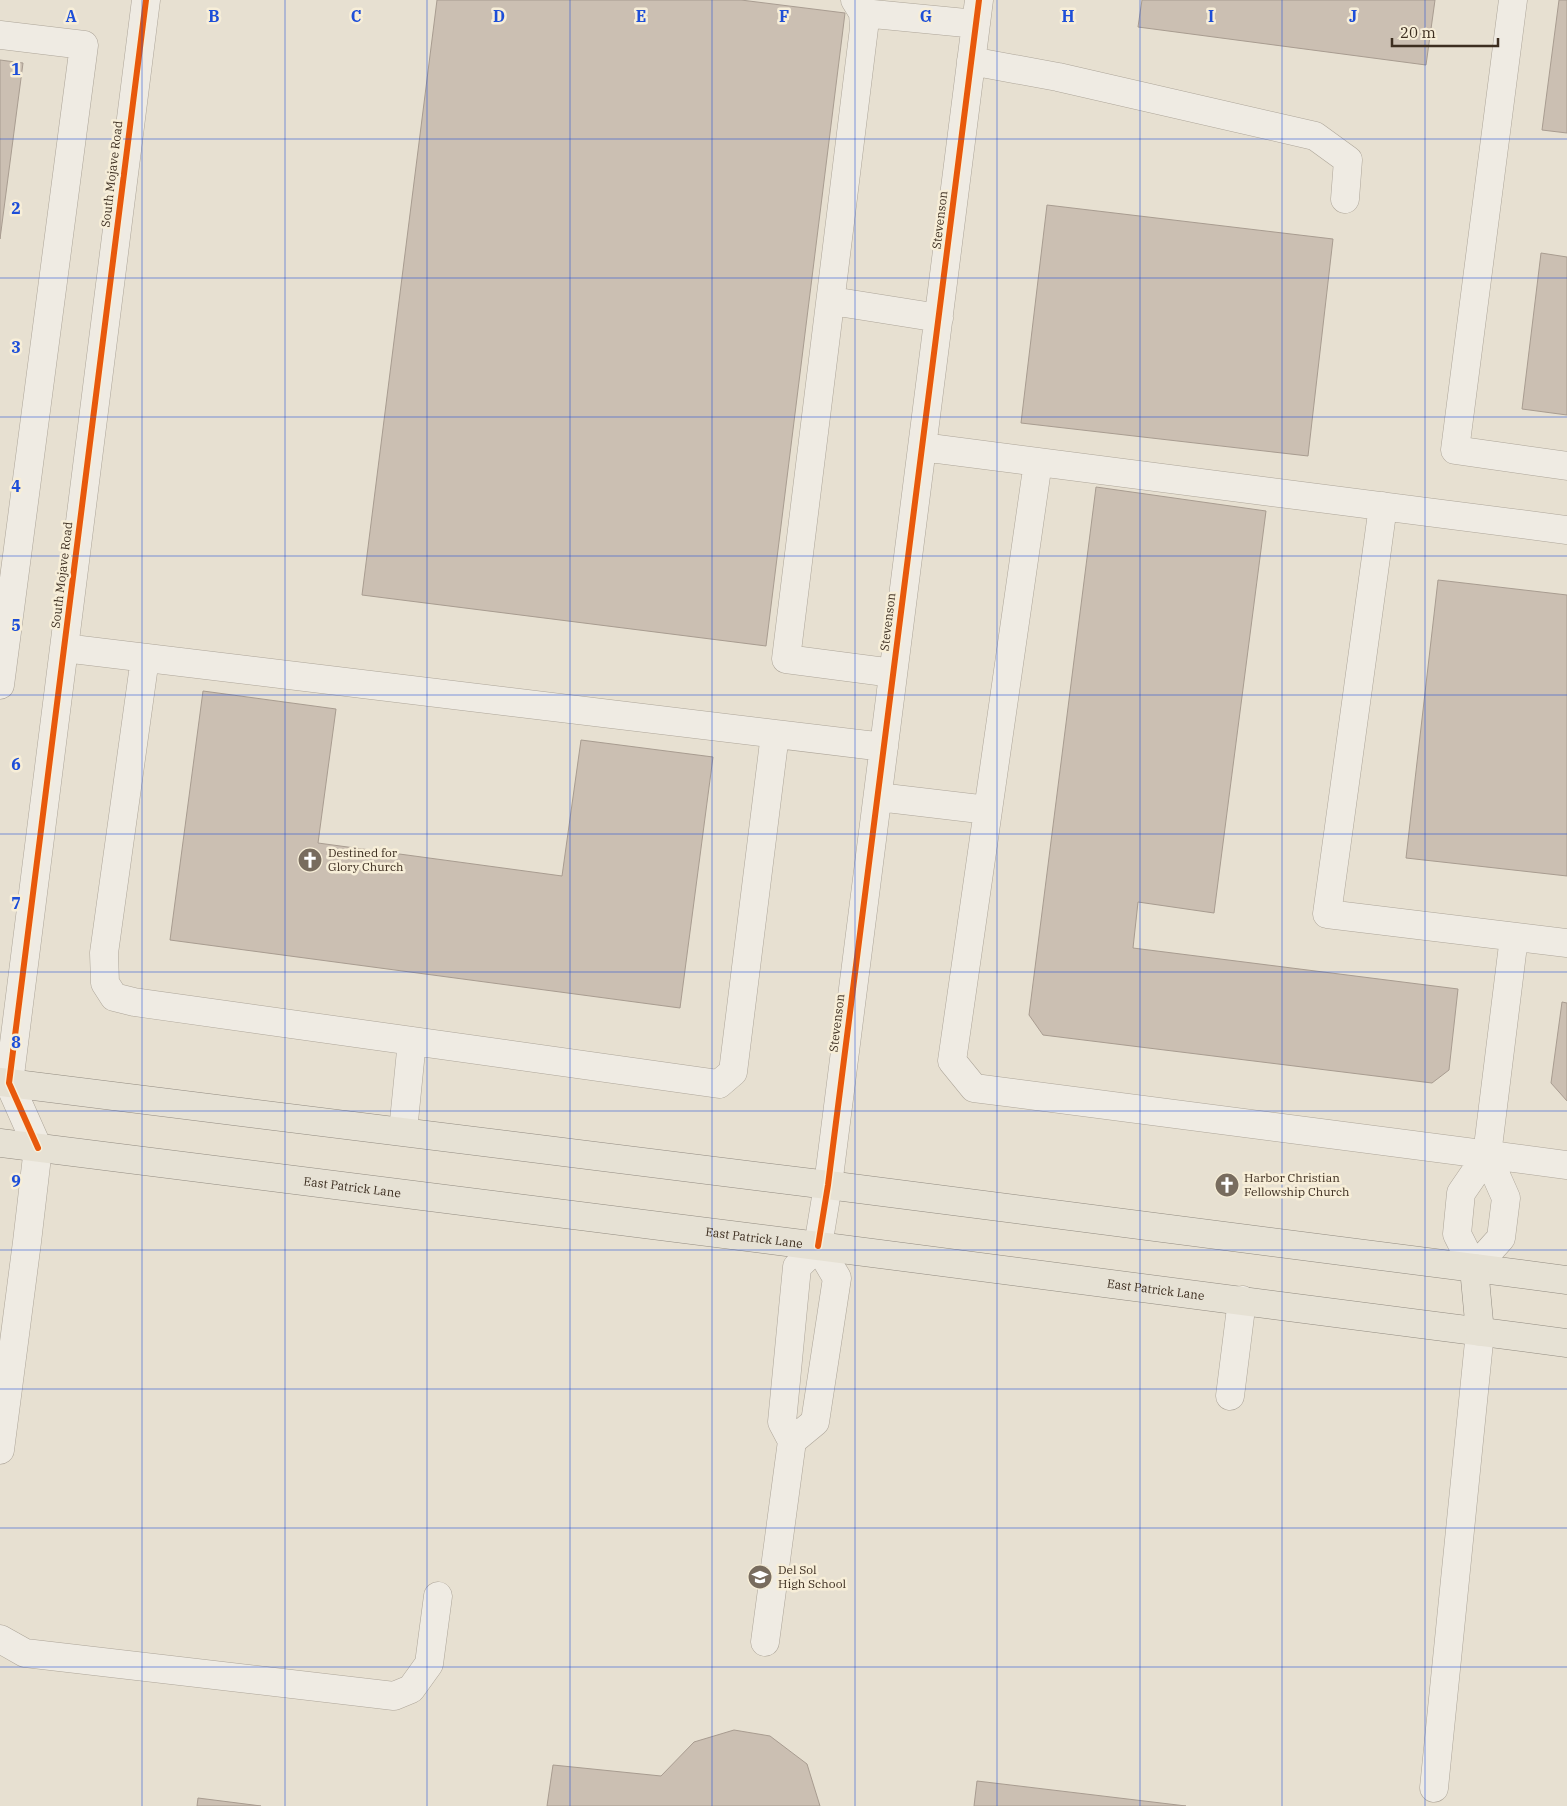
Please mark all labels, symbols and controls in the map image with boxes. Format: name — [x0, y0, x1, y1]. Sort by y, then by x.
text: A — [65, 6, 77, 26]
text: B — [208, 6, 220, 26]
text: C — [351, 6, 361, 26]
text: D — [493, 6, 505, 26]
text: E — [636, 6, 646, 26]
text: F — [779, 6, 789, 26]
text: G — [920, 6, 932, 26]
text: H — [1062, 6, 1075, 26]
text: I — [1208, 6, 1214, 26]
text: J — [1349, 6, 1357, 26]
scale bar — [1392, 15, 1498, 47]
text: 20 m — [1400, 23, 1436, 42]
text: 1 — [11, 59, 21, 79]
street label: South Mojave Road — [98, 120, 125, 228]
street label: Stevenson — [929, 190, 951, 250]
text: 2 — [11, 198, 21, 218]
text: 3 — [11, 337, 21, 357]
text: 4 — [11, 476, 21, 496]
street label: South Mojave Road — [48, 521, 75, 629]
street label: Stevenson — [877, 592, 899, 652]
text: 5 — [11, 615, 21, 635]
text: 6 — [11, 754, 21, 774]
place label: Destined for Glory Church — [328, 845, 404, 874]
church icon: Destined for Glory Church — [297, 847, 323, 873]
text: 7 — [11, 893, 21, 913]
street label: Stevenson — [826, 993, 848, 1053]
text: 8 — [11, 1032, 21, 1052]
place label: Harbor Christian Fellowship Church — [1244, 1170, 1350, 1199]
text: 9 — [11, 1171, 21, 1191]
church icon: Harbor Christian Fellowship Church — [1214, 1172, 1240, 1198]
street label: East Patrick Lane — [303, 1173, 402, 1200]
street label: East Patrick Lane — [705, 1224, 804, 1251]
street label: East Patrick Lane — [1106, 1276, 1205, 1303]
place label: Del Sol High School — [778, 1562, 846, 1591]
school or university icon: Del Sol High School — [747, 1564, 773, 1590]

